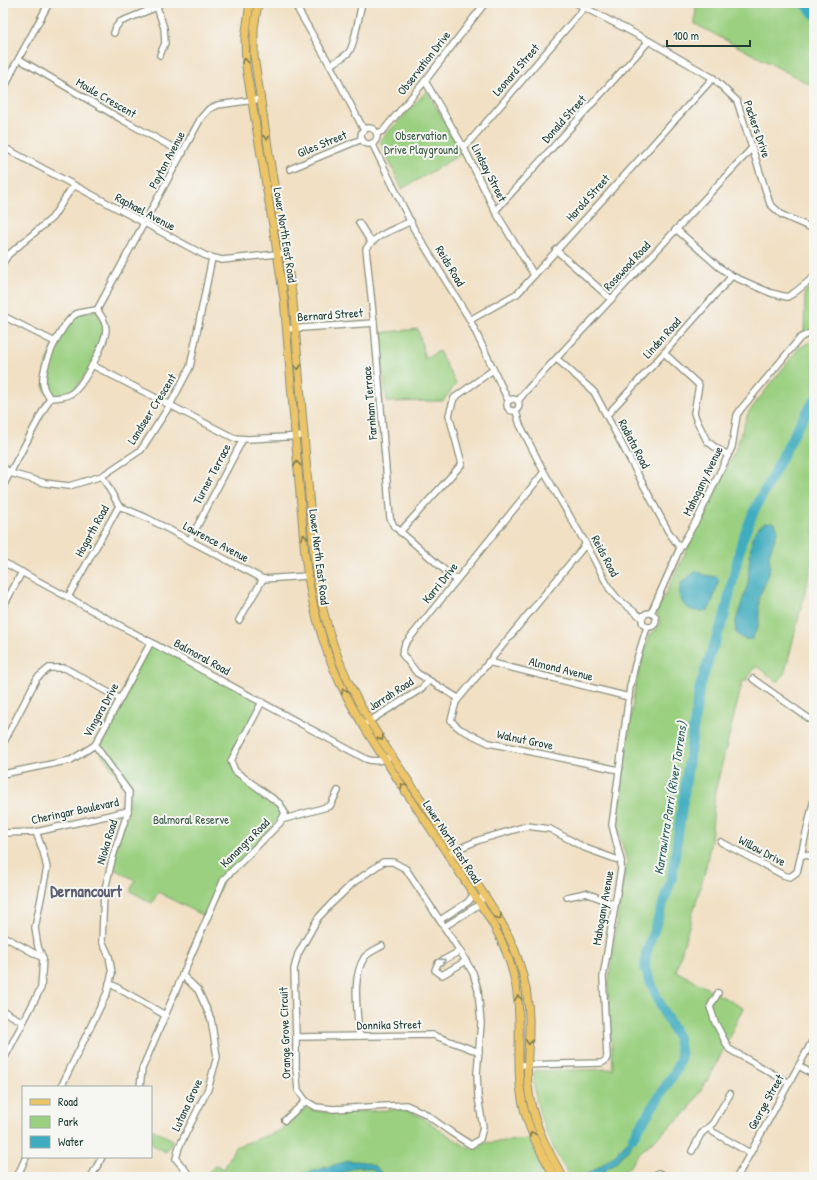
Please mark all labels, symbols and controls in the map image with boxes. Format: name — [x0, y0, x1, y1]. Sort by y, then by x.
scale bar — [667, 22, 750, 48]
street label: Observation Drive — [393, 27, 454, 98]
text: 100 m — [673, 27, 699, 44]
street label: Leonard Street — [488, 39, 544, 99]
one-way arrow — [241, 58, 250, 64]
street label: Moule Crescent — [73, 73, 140, 122]
street label: Donald Street — [537, 90, 590, 146]
street label: Packers Drive — [740, 98, 775, 160]
street label: Giles Street — [295, 126, 350, 161]
park label: Observation Drive Playground — [384, 127, 458, 158]
street label: Payton Avenue — [144, 128, 189, 192]
one-way arrow — [262, 134, 271, 140]
street label: Lindsay Street — [468, 141, 512, 205]
street label: Harold Street — [562, 170, 614, 225]
street label: Lower North East Road — [270, 186, 301, 284]
street label: Raphael Avenue — [112, 189, 179, 235]
street label: Rosewood Road — [599, 237, 654, 294]
street label: Reids Road — [432, 242, 469, 290]
street label: Bernard Street — [297, 304, 364, 325]
street label: Linden Road — [639, 313, 685, 362]
one-way arrow — [294, 364, 303, 370]
street label: Farnham Terrace — [358, 365, 381, 441]
street label: Landseer Crescent — [123, 369, 181, 447]
street label: Radiata Road — [614, 416, 655, 472]
street label: Turner Terrace — [188, 440, 235, 507]
street label: Mahogany Avenue — [678, 443, 727, 518]
one-way arrow — [293, 461, 302, 467]
street label: Hogarth Road — [70, 502, 113, 560]
street label: Lower North East Road — [305, 508, 334, 606]
street label: Lawrence Avenue — [180, 517, 252, 566]
street label: Reids Road — [587, 532, 624, 580]
one-way arrow — [299, 534, 308, 540]
street label: Karri Drive — [418, 558, 462, 607]
street label: Balmoral Road — [171, 634, 234, 679]
street label: Almond Avenue — [527, 652, 595, 685]
street label: Jarrah Road — [365, 673, 417, 714]
street label: Vingara Drive — [79, 679, 123, 740]
one-way arrow — [341, 688, 349, 696]
water label: Karrawirra Parri (River Torrens) — [649, 719, 691, 876]
street label: Walnut Grove — [495, 725, 555, 754]
one-way arrow — [376, 734, 383, 741]
one-way arrow — [400, 783, 407, 790]
street label: Cheringar Boulevard — [30, 793, 121, 828]
street label: Lower North East Road — [419, 797, 486, 887]
park label: Balmoral Reserve — [153, 811, 229, 828]
street label: Kanangra Road — [216, 814, 273, 871]
street label: Nioka Road — [92, 817, 121, 866]
street label: Willow Drive — [736, 831, 789, 870]
street label: Mahogany Avenue — [588, 869, 617, 947]
district label: Dernancourt — [50, 880, 122, 902]
one-way arrow — [494, 913, 501, 920]
one-way arrow — [439, 958, 446, 966]
street label: Orange Grove Circuit — [274, 986, 295, 1079]
one-way arrow — [514, 995, 523, 1001]
street label: Donnika Street — [357, 1015, 422, 1034]
one-way arrow — [524, 1039, 533, 1045]
street label: George Street — [743, 1070, 788, 1132]
street label: Lutana Grove — [167, 1076, 206, 1134]
legend — [22, 1086, 152, 1158]
text: Road — [58, 1093, 78, 1110]
text: Park — [58, 1113, 78, 1130]
one-way arrow — [528, 1130, 536, 1137]
text: Water — [58, 1133, 84, 1150]

